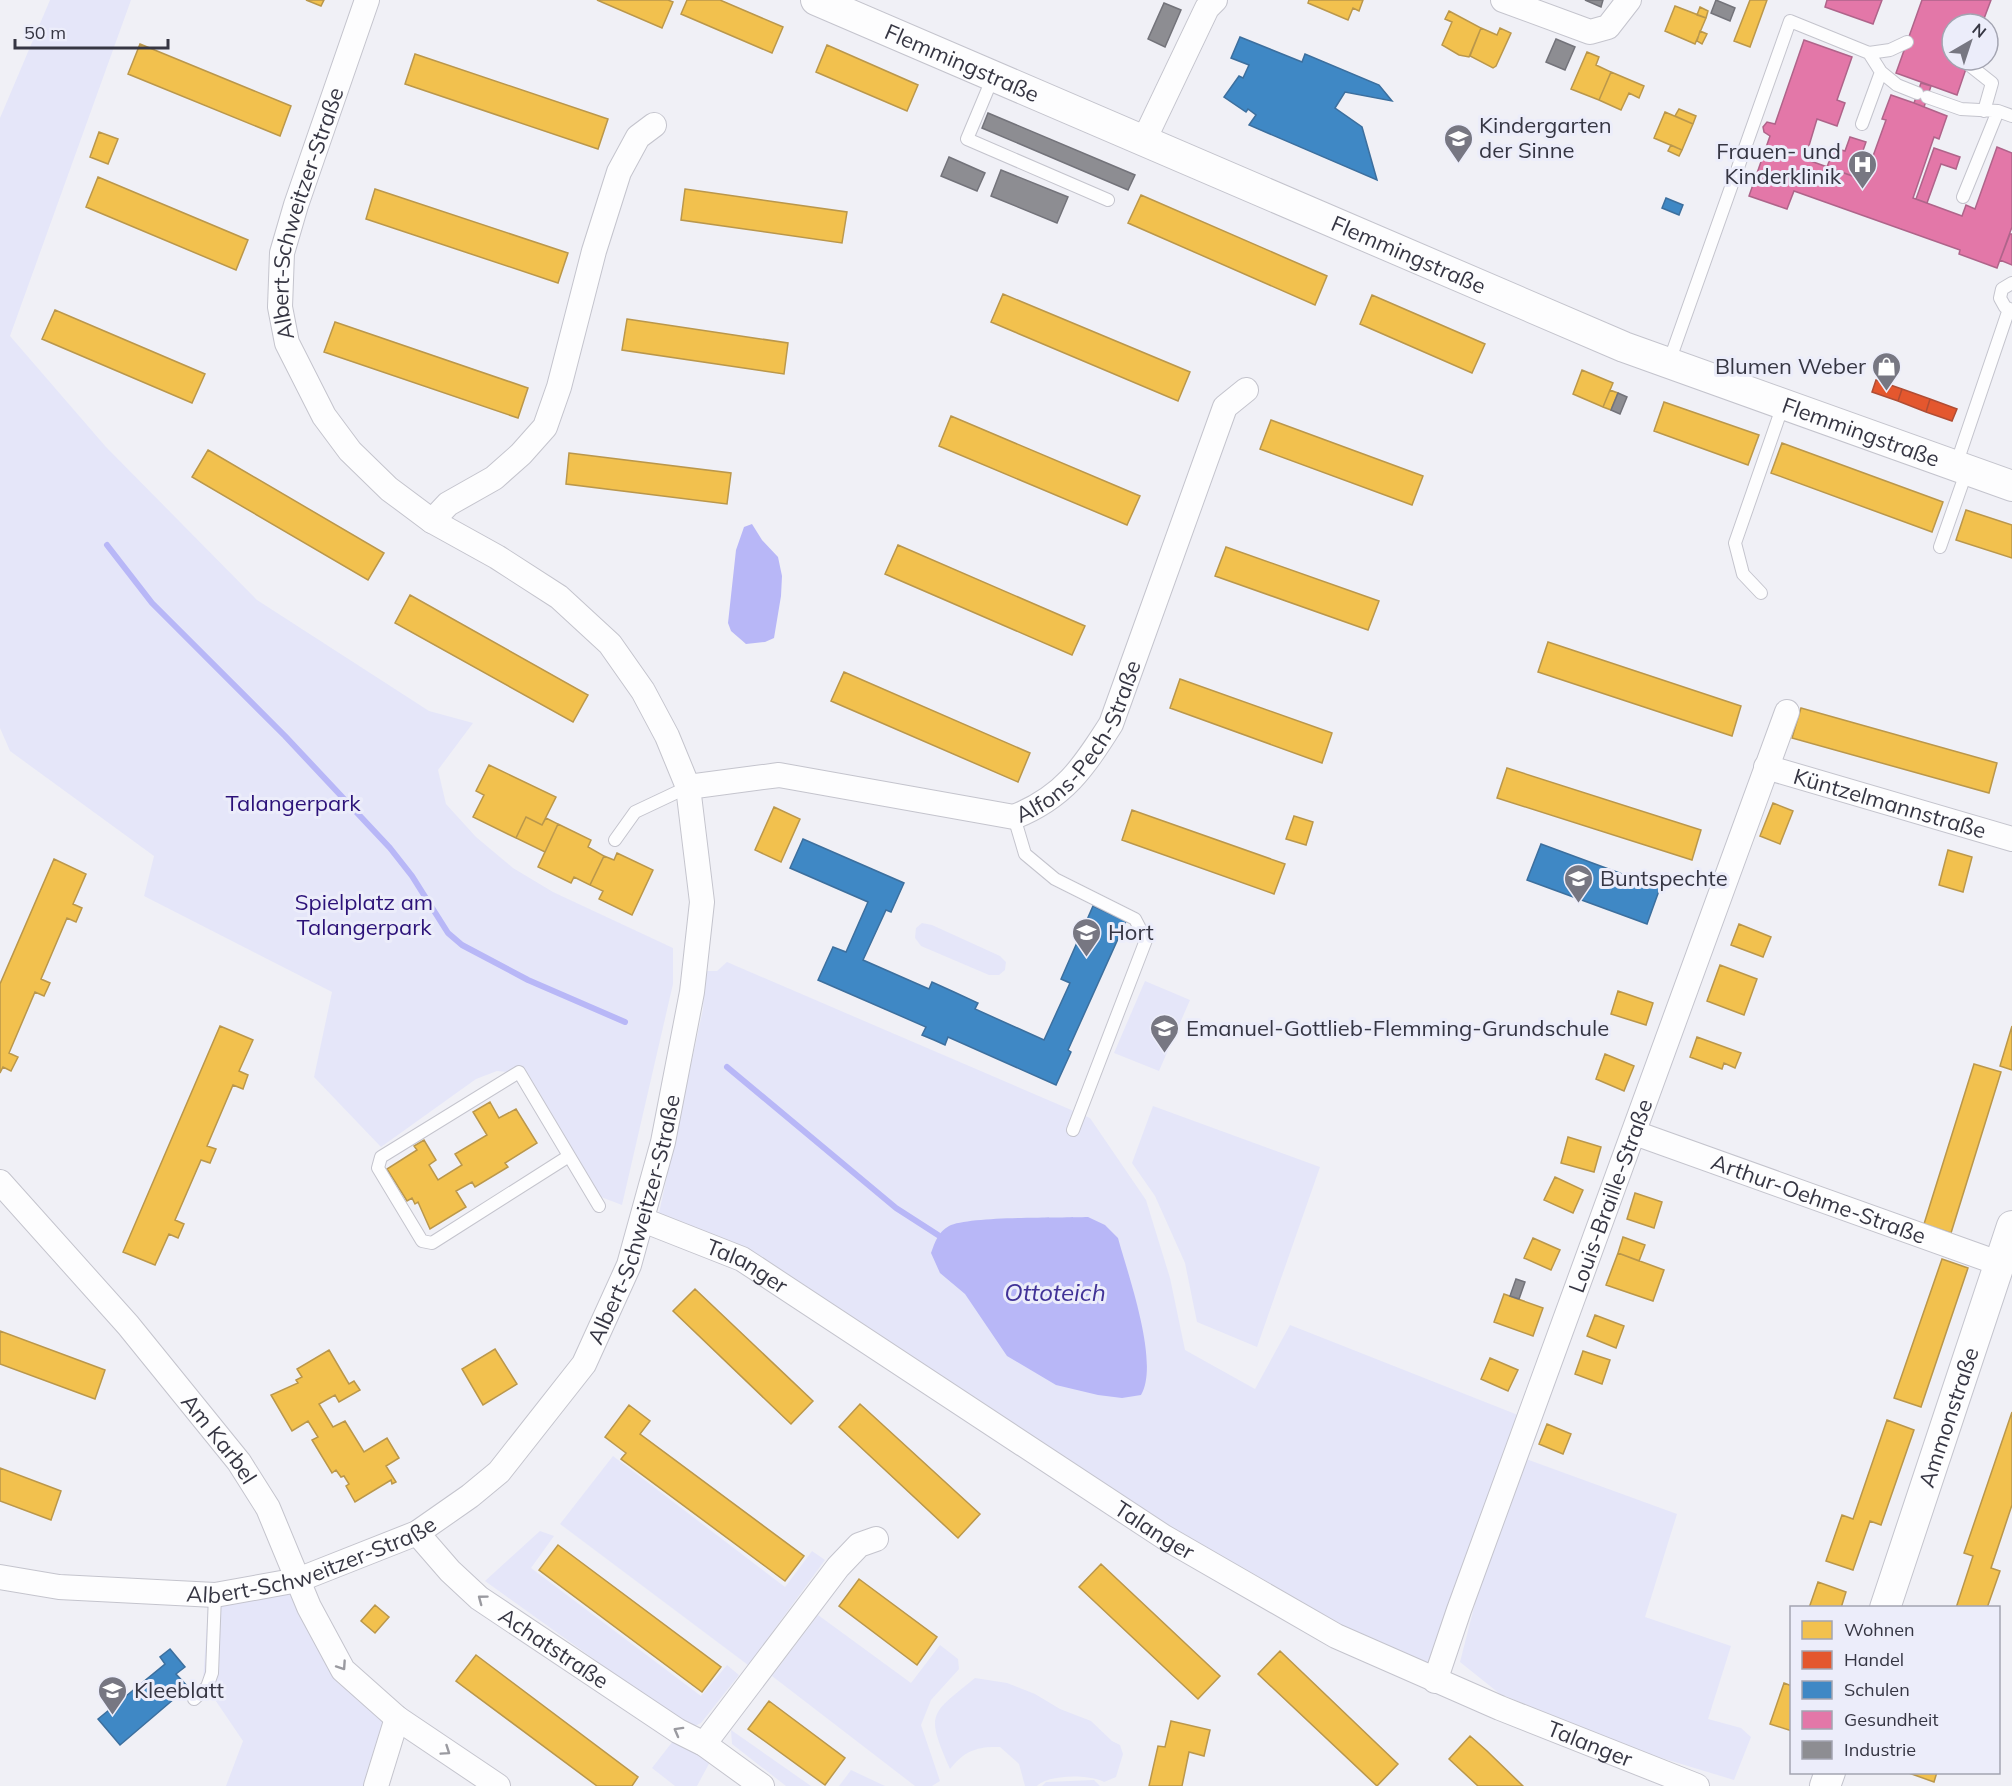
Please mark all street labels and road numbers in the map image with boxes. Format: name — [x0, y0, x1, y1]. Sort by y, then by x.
street label: Flemmingstraße — [881, 17, 1044, 108]
street label: Albert-Schweitzer-Straße — [266, 84, 350, 342]
street label: Flemmingstraße — [1327, 209, 1490, 300]
street label: Flemmingstraße — [1778, 391, 1943, 473]
street label: Alfons-Pech-Straße — [1011, 656, 1147, 829]
street label: Küntzelmannstraße — [1790, 762, 1989, 845]
street label: Albert-Schweitzer-Straße — [581, 1092, 686, 1348]
street label: Louis-Braille-Straße — [1562, 1095, 1658, 1296]
street label: Arthur-Oehme-Straße — [1708, 1147, 1930, 1250]
street label: Talanger — [702, 1232, 793, 1299]
street label: Ammonstraße — [1912, 1344, 1985, 1491]
street label: Am Karbel — [175, 1388, 263, 1489]
street label: Talanger — [1109, 1494, 1200, 1566]
street label: Albert-Schweitzer-Straße — [186, 1510, 442, 1609]
street label: Achatstraße — [494, 1601, 614, 1695]
street label: Talanger — [1543, 1714, 1637, 1773]

